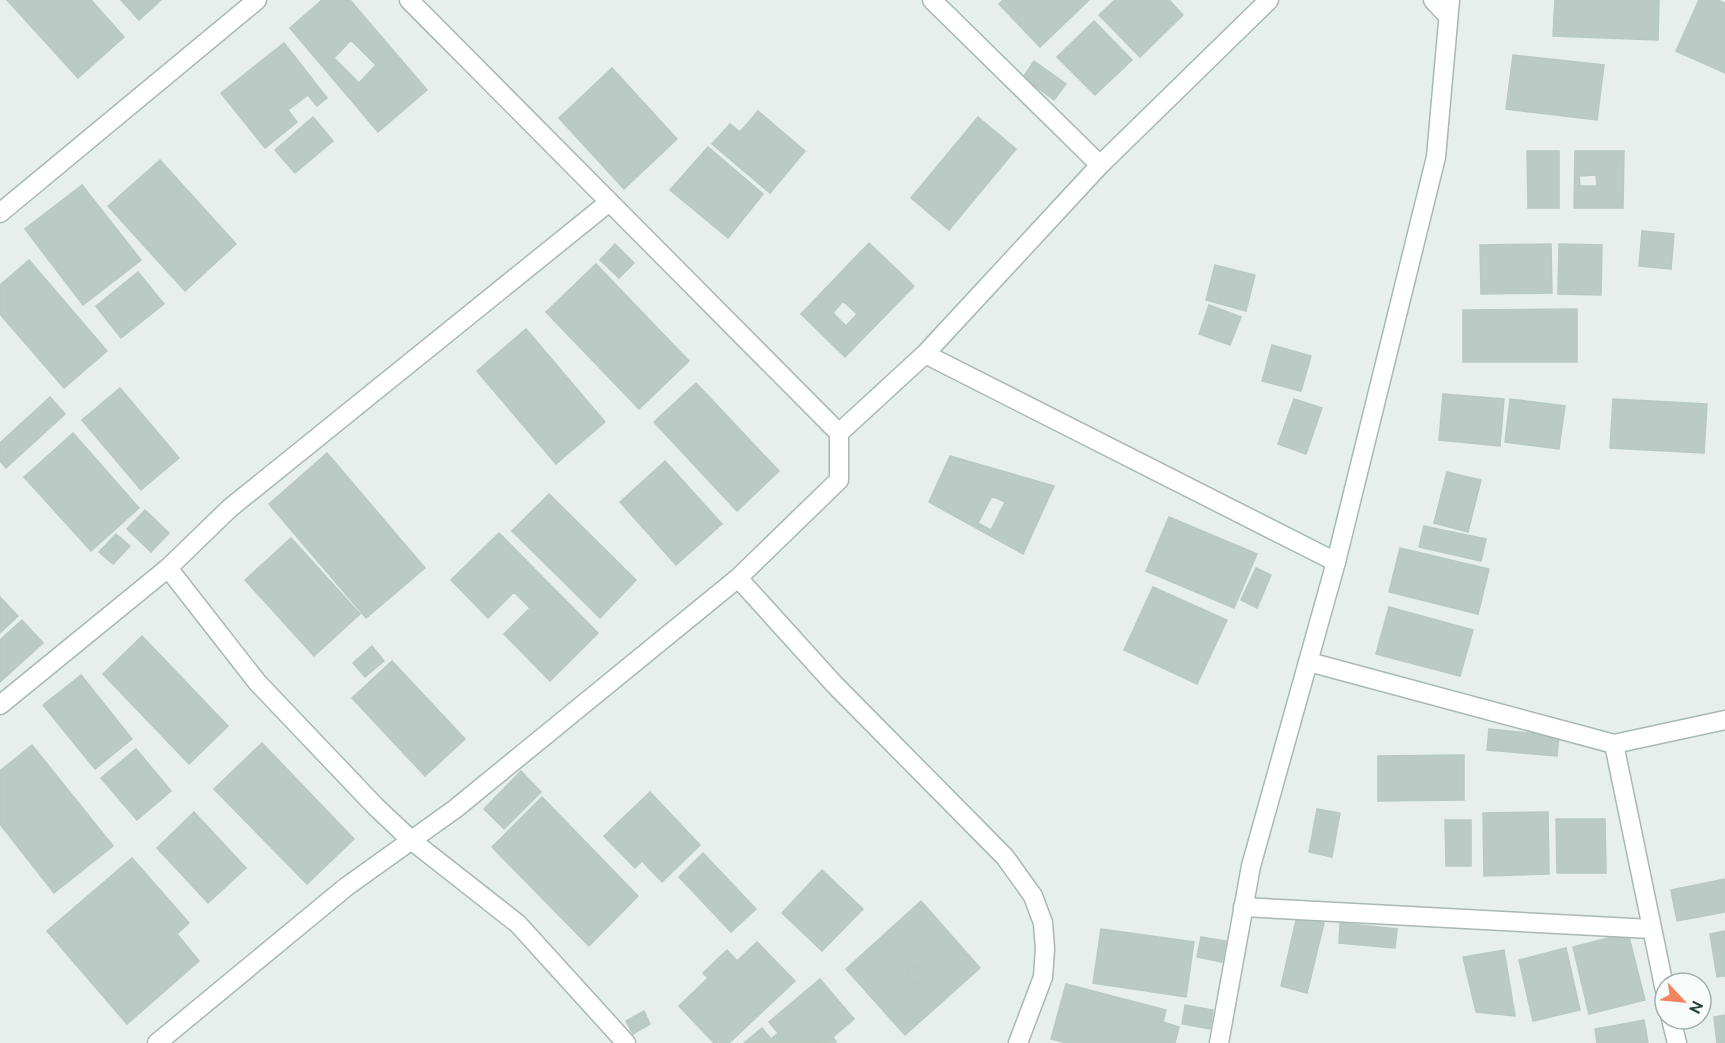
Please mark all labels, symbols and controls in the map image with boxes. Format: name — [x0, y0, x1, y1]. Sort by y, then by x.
north arrow — [1653, 971, 1713, 1031]
text: N — [1686, 998, 1707, 1017]

